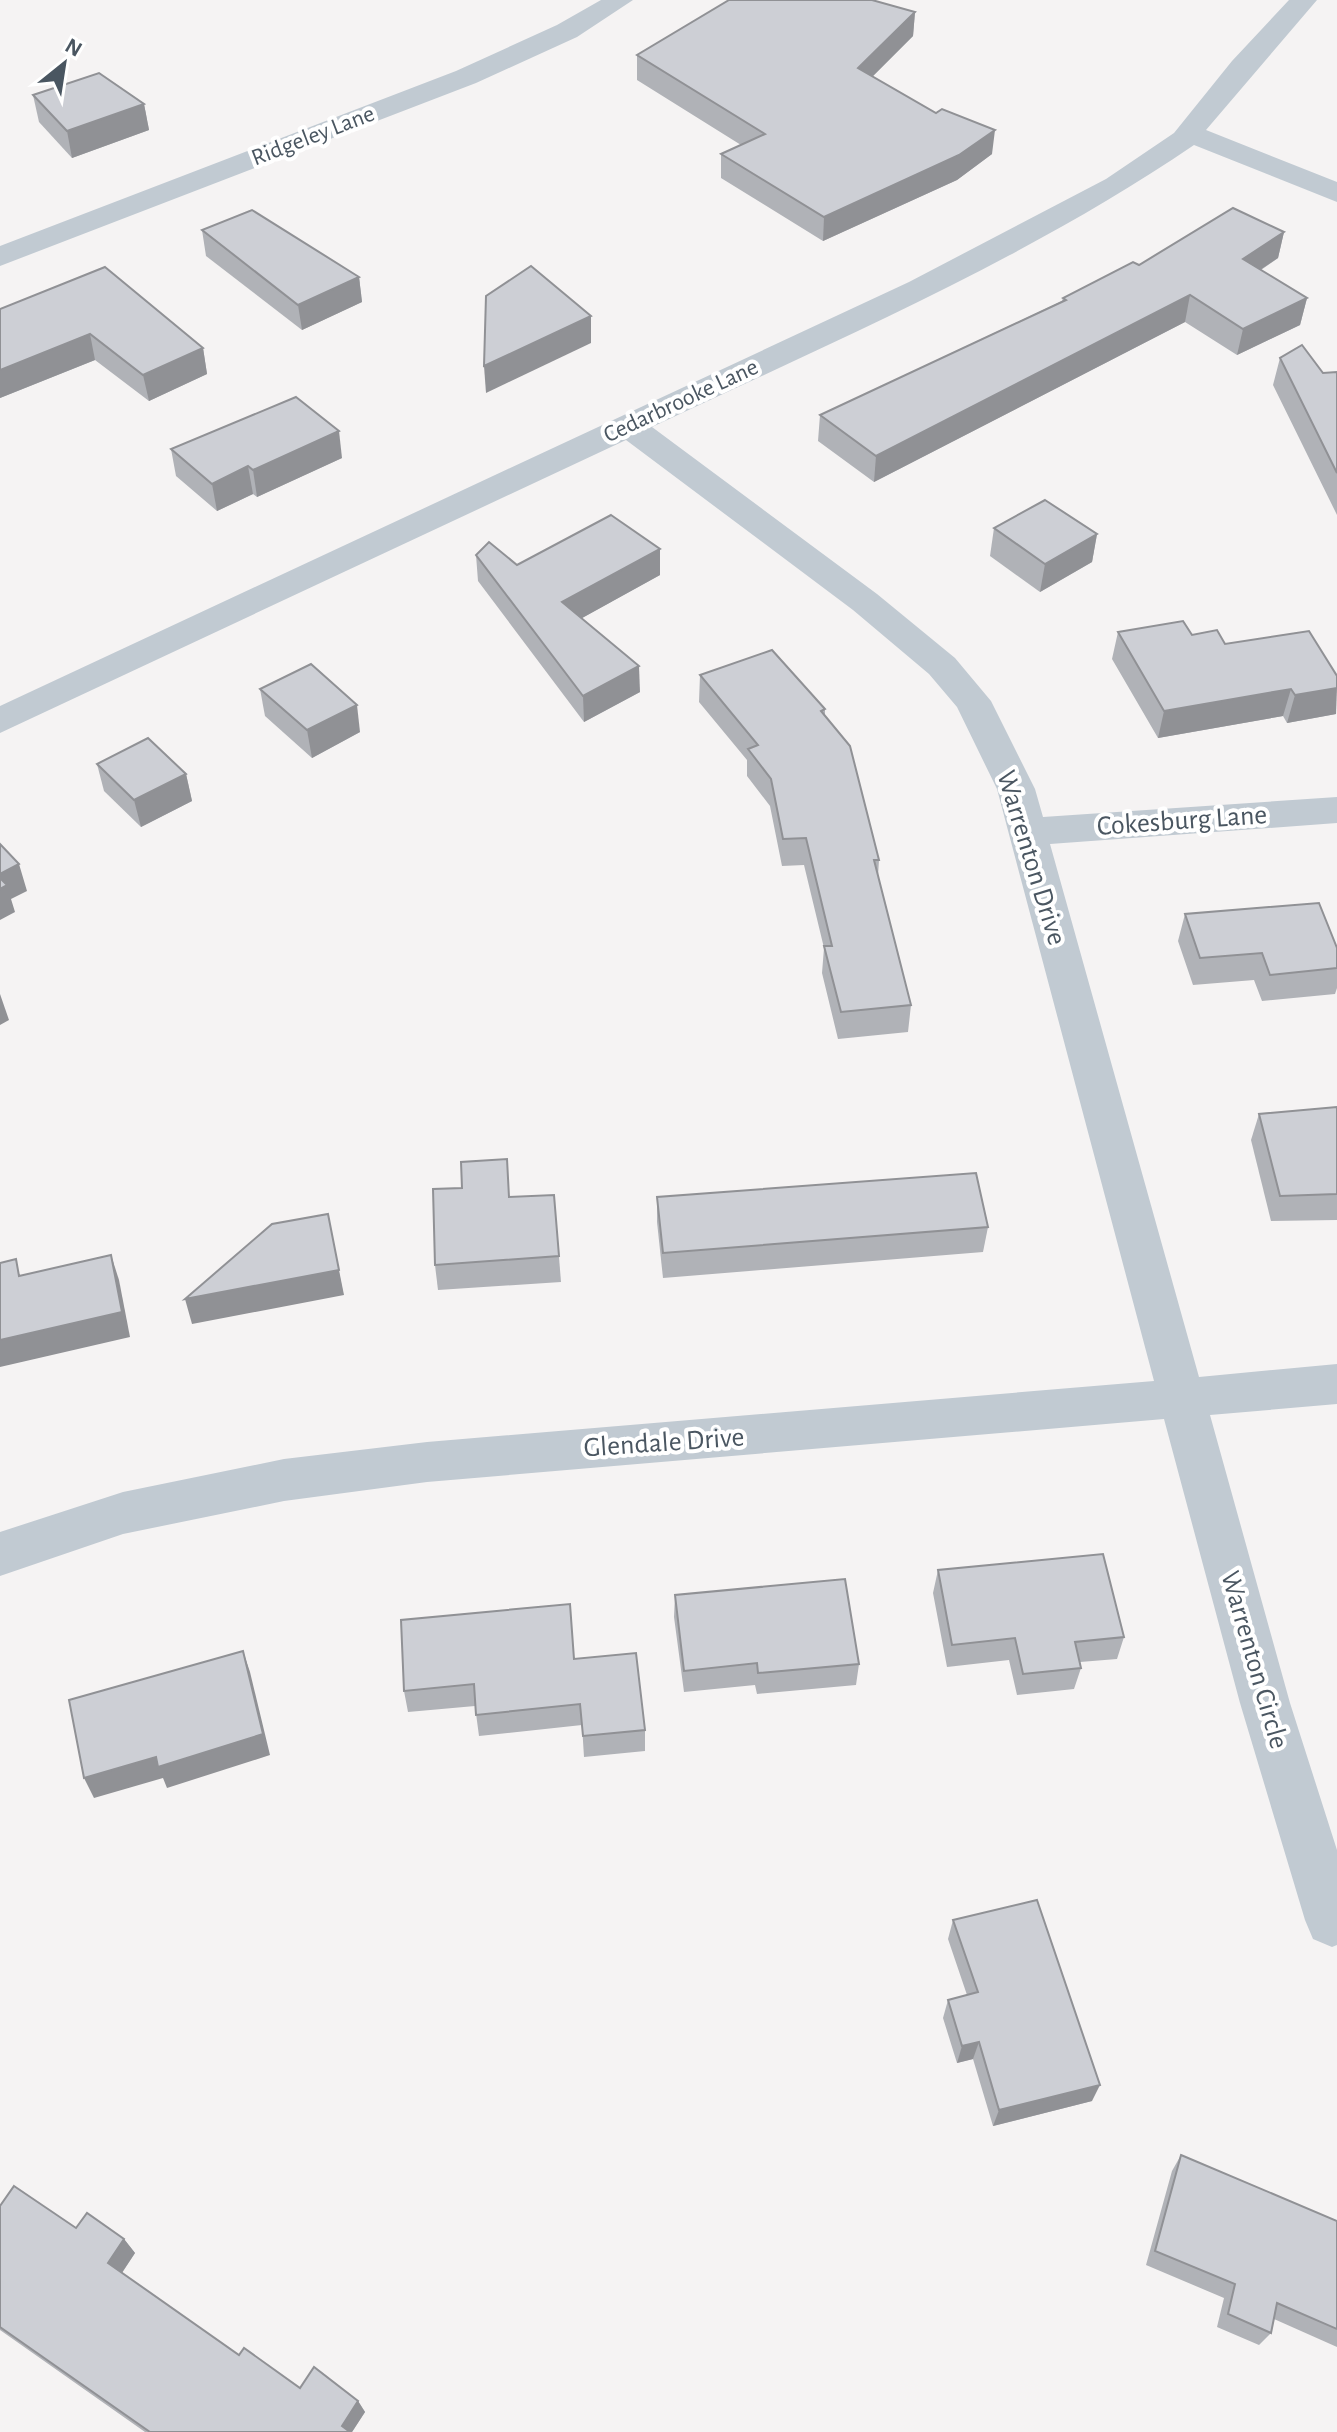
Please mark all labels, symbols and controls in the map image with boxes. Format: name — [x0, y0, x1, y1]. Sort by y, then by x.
north arrow — [24, 24, 104, 104]
text: N — [61, 34, 86, 61]
street label: Ridgeley Lane — [248, 102, 378, 170]
street label: Cedarbrooke Lane — [600, 355, 762, 447]
street label: Warrenton Drive — [991, 767, 1071, 949]
street label: Cokesburg Lane — [1096, 801, 1268, 841]
street label: Glendale Drive — [583, 1423, 745, 1463]
street label: Warrenton Circle — [1215, 1568, 1293, 1752]

